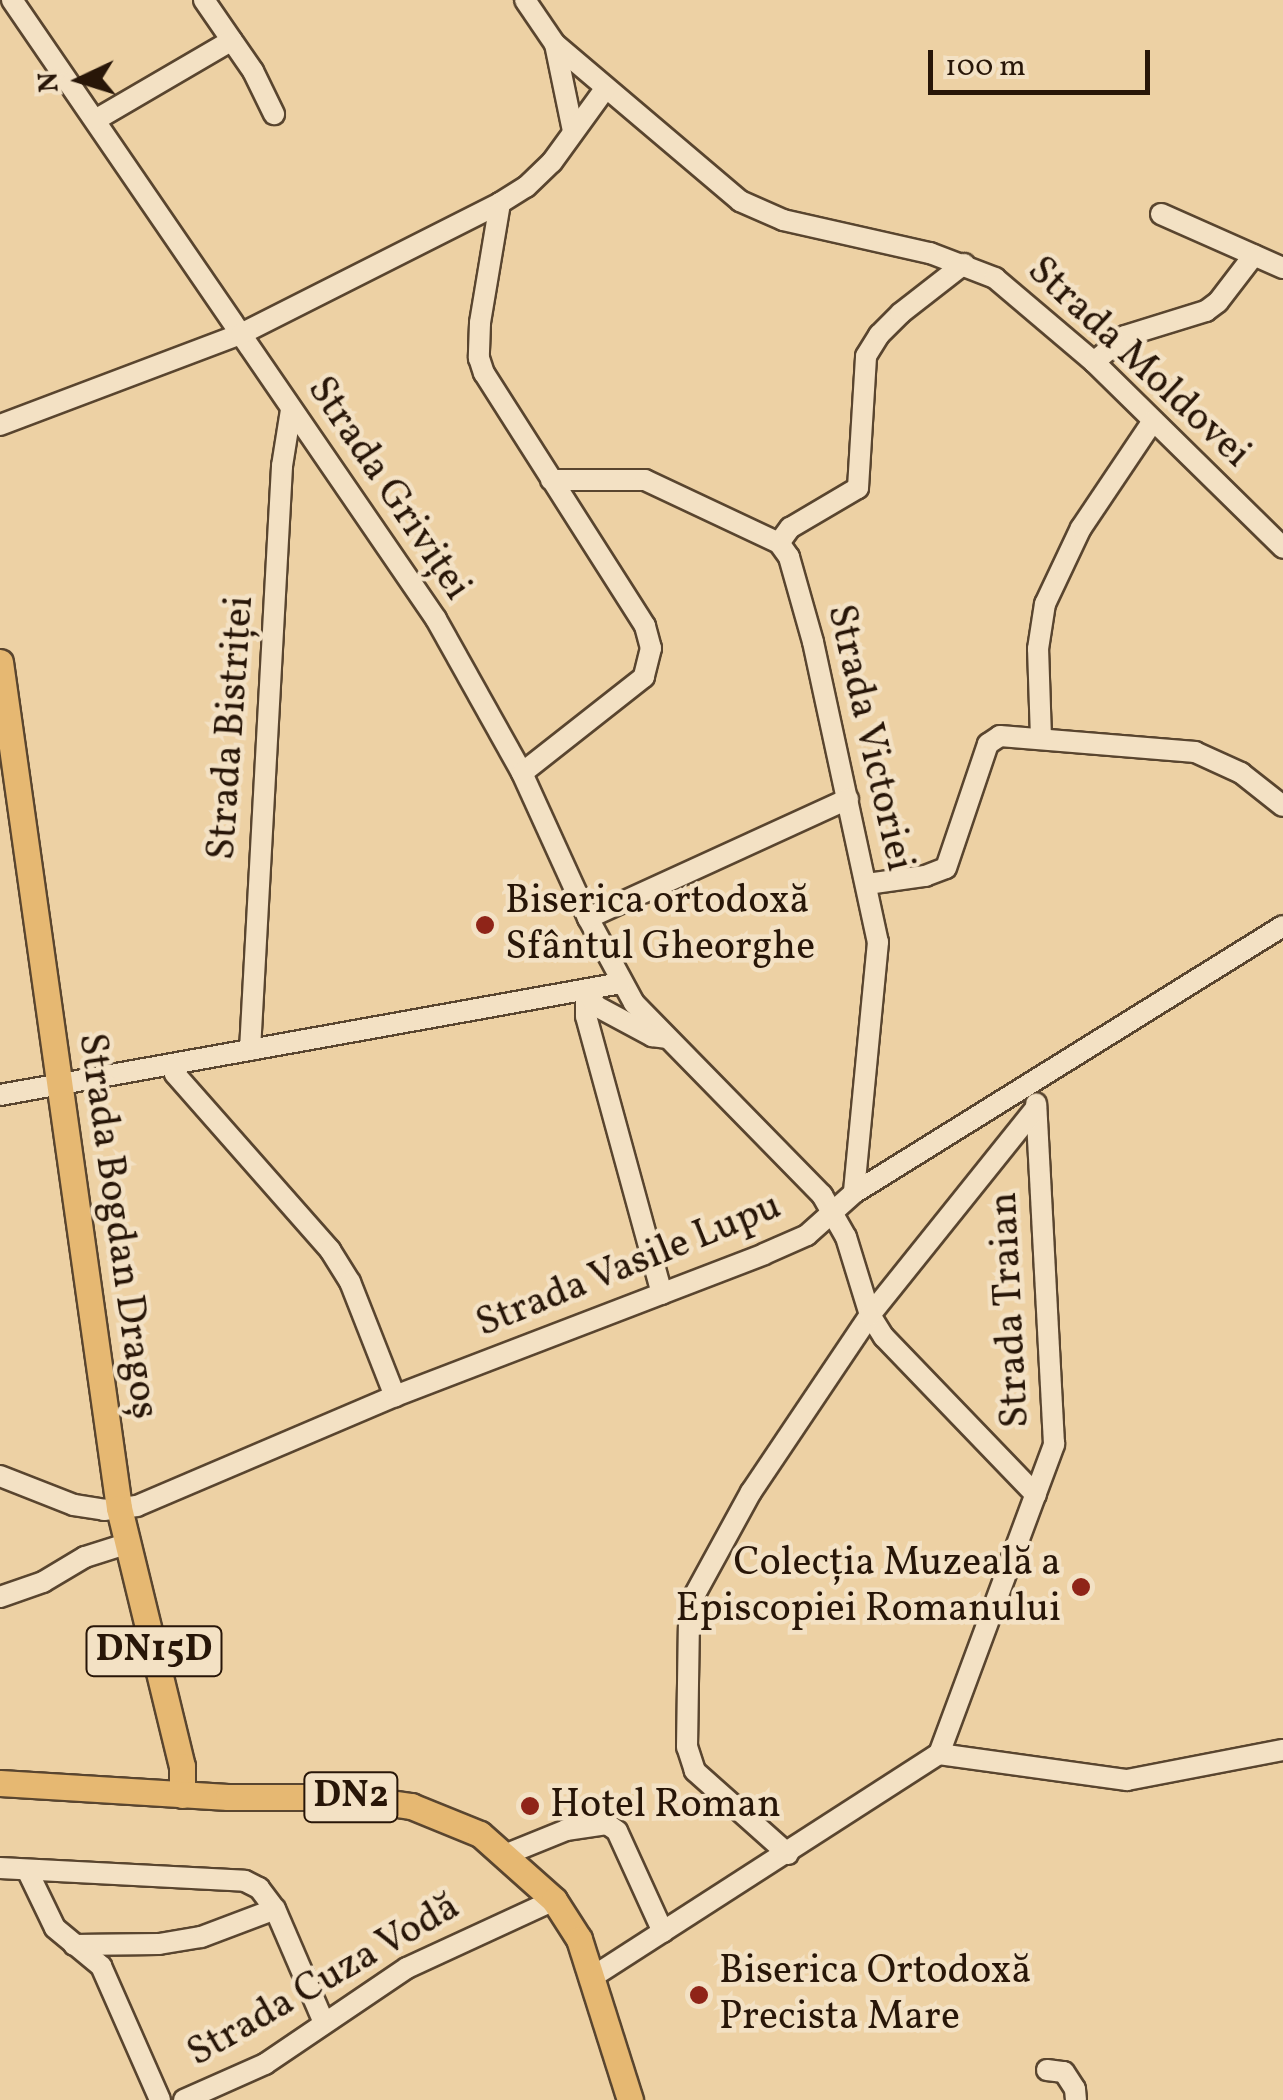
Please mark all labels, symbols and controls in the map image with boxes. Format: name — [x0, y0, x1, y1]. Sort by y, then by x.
north arrow — [30, 30, 130, 130]
scale bar — [933, 30, 1156, 92]
text: 100 m — [945, 46, 1026, 88]
text: N — [29, 71, 70, 94]
street label: Strada Moldovei — [1016, 247, 1260, 479]
street label: Strada Griviței — [296, 368, 480, 610]
street label: Strada Bistriței — [199, 594, 265, 862]
street label: Strada Victoriei — [815, 599, 923, 877]
place label: Biserica ortodoxă Sfântul Gheorghe — [505, 878, 815, 972]
marker: Biserica ortodoxă Sfântul Gheorghe — [474, 914, 496, 936]
street label: Strada Bogdan Dragoș — [66, 1030, 168, 1422]
street label: Strada Vasile Lupu — [469, 1183, 789, 1349]
street label: Strada Traian — [981, 1190, 1041, 1430]
place label: Colecția Muzeală a Episcopiei Romanului — [676, 1540, 1061, 1634]
marker: Colecția Muzeală a Episcopiei Romanului — [1070, 1576, 1092, 1598]
road number: DN15D — [84, 1618, 224, 1684]
road number: DN2 — [301, 1764, 401, 1830]
place label: Hotel Roman — [550, 1782, 781, 1830]
marker: Hotel Roman — [519, 1795, 541, 1817]
street label: Strada Cuza Vodă — [179, 1883, 469, 2079]
place label: Biserica Ortodoxă Precista Mare — [719, 1948, 1031, 2042]
marker: Biserica Ortodoxă Precista Mare — [688, 1984, 710, 2006]

